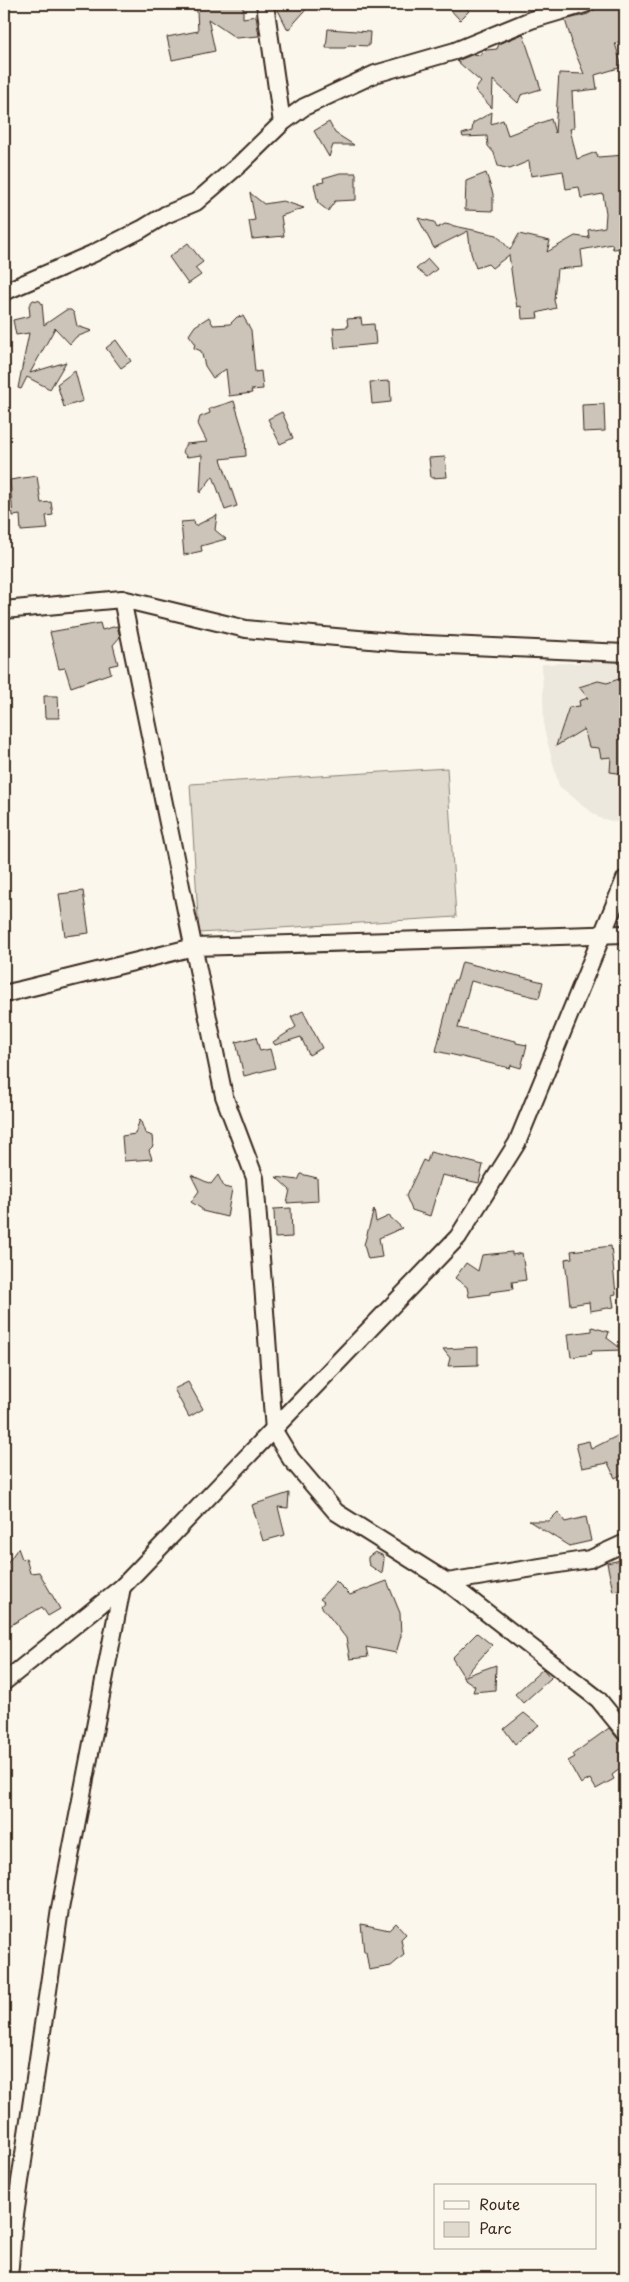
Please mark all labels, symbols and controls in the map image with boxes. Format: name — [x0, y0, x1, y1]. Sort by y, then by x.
legend — [434, 2184, 596, 2250]
text: Route — [479, 2192, 520, 2215]
text: Parc — [479, 2216, 512, 2239]

